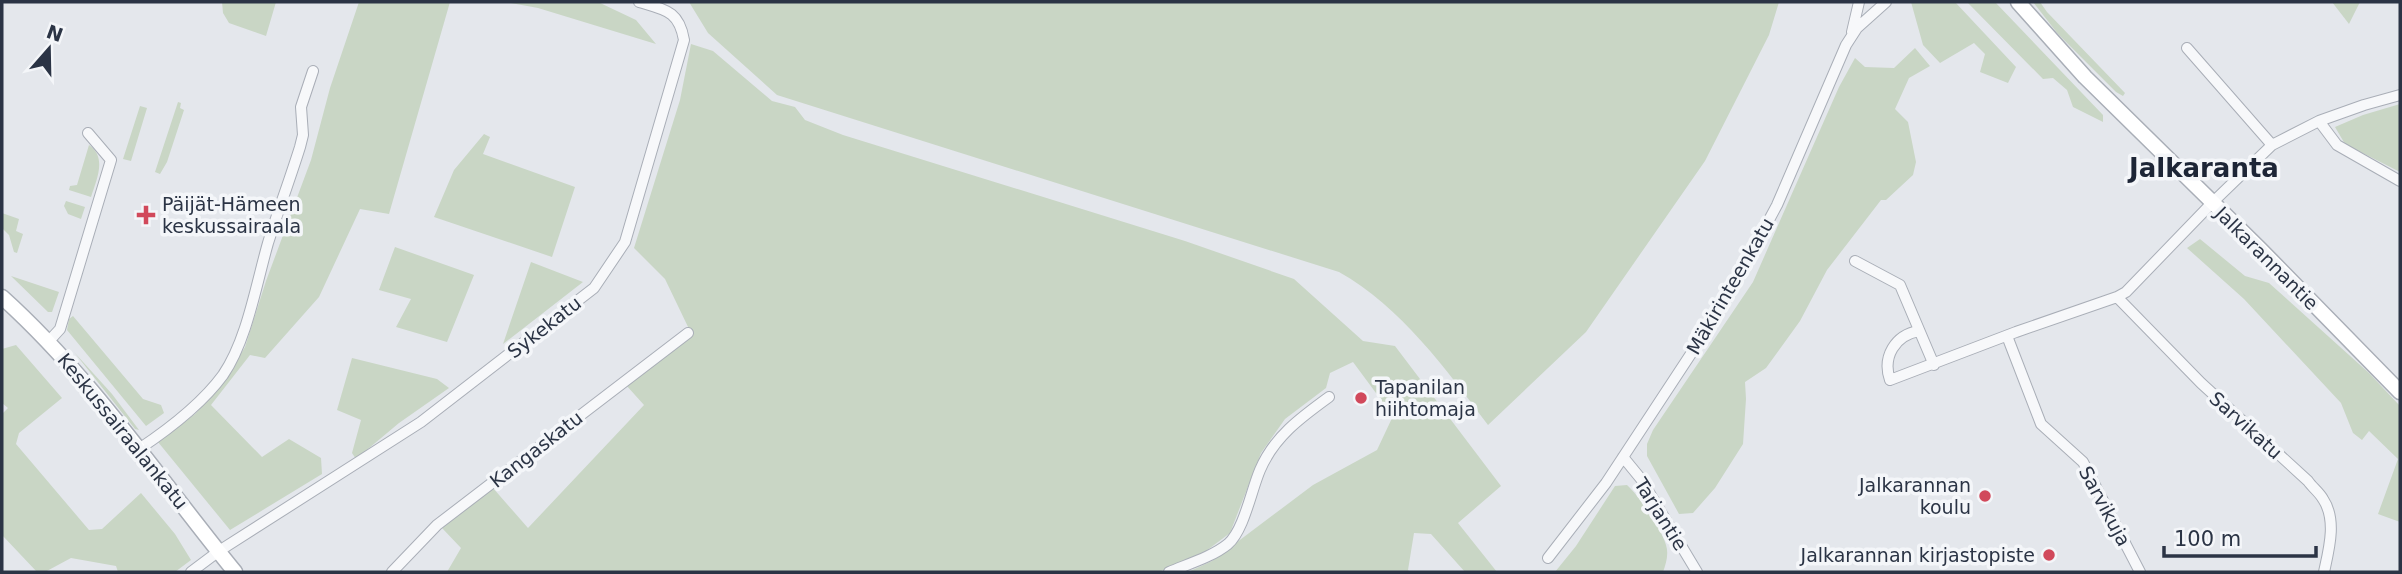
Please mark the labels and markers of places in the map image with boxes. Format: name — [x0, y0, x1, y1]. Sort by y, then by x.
place label: Päijät-Hämeen keskussairaala — [162, 193, 301, 237]
marker: Päijät-Hämeen keskussairaala — [136, 205, 156, 225]
place label: Tapanilan hiihtomaja — [1374, 376, 1476, 420]
marker: Tapanilan hiihtomaja — [1353, 390, 1369, 406]
place label: Jalkarannan koulu — [1858, 474, 1971, 518]
marker: Jalkarannan koulu — [1977, 488, 1993, 504]
place label: Jalkarannan kirjastopiste — [1800, 544, 2035, 566]
marker: Jalkarannan kirjastopiste — [2041, 547, 2057, 563]

